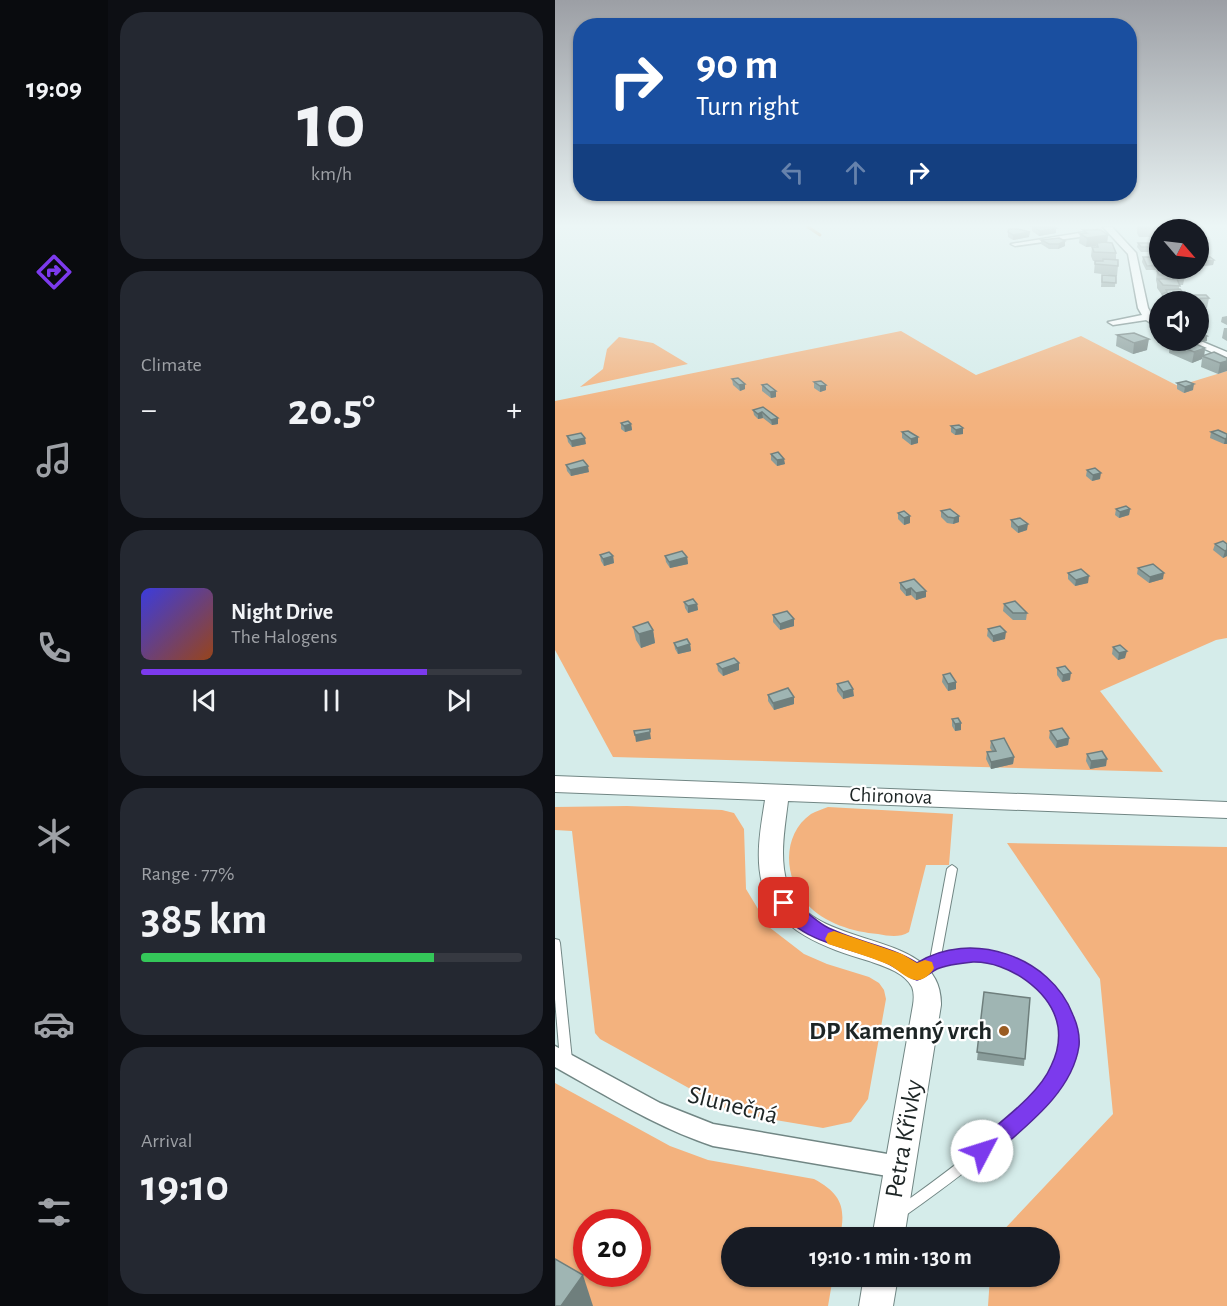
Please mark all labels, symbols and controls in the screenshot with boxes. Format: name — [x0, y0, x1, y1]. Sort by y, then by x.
icon: right — [597, 42, 675, 120]
text: 90 m — [696, 44, 778, 86]
text: 19:09 — [26, 75, 82, 102]
text: 10 — [297, 84, 366, 162]
text: Turn right — [696, 93, 799, 120]
icon: left — [776, 156, 809, 189]
icon: ahead — [839, 156, 872, 189]
icon: right — [902, 156, 935, 189]
text: km/h — [311, 164, 352, 184]
north arrow — [1149, 219, 1209, 279]
map controls — [1149, 219, 1209, 351]
icon: directions — [33, 251, 75, 293]
button: sound — [1149, 291, 1209, 351]
text: Climate — [141, 355, 202, 375]
text: 20.5° — [288, 388, 375, 433]
text: − — [141, 394, 157, 427]
text: + — [506, 394, 522, 427]
icon: music — [33, 439, 75, 481]
text: Night Drive — [231, 601, 333, 623]
icon: phone — [33, 627, 75, 669]
text: The Halogens — [231, 627, 337, 647]
icon: previous — [188, 684, 221, 717]
icon: pause — [315, 684, 348, 717]
icon: next — [442, 684, 475, 717]
street label: Chironova — [849, 784, 933, 808]
icon: climate — [33, 815, 75, 857]
text: Range · 77% — [141, 864, 234, 884]
pin — [758, 877, 809, 928]
icon: arrive — [767, 886, 800, 919]
text: 385 km — [141, 897, 267, 942]
icon: car — [33, 1003, 75, 1045]
place label: DP Kamenný vrch — [809, 1018, 992, 1044]
marker: DP Kamenný vrch — [997, 1024, 1011, 1038]
street label: Petra Křivky — [881, 1078, 927, 1200]
street label: Slunečná — [685, 1081, 781, 1129]
position arrow — [950, 1119, 1014, 1183]
text: Arrival — [141, 1131, 192, 1151]
text: 19:10 — [141, 1164, 229, 1209]
icon: filters — [33, 1191, 75, 1233]
speed limit sign: 20 — [573, 1209, 651, 1287]
text: 19:10 · 1 min · 130 m — [809, 1246, 972, 1268]

